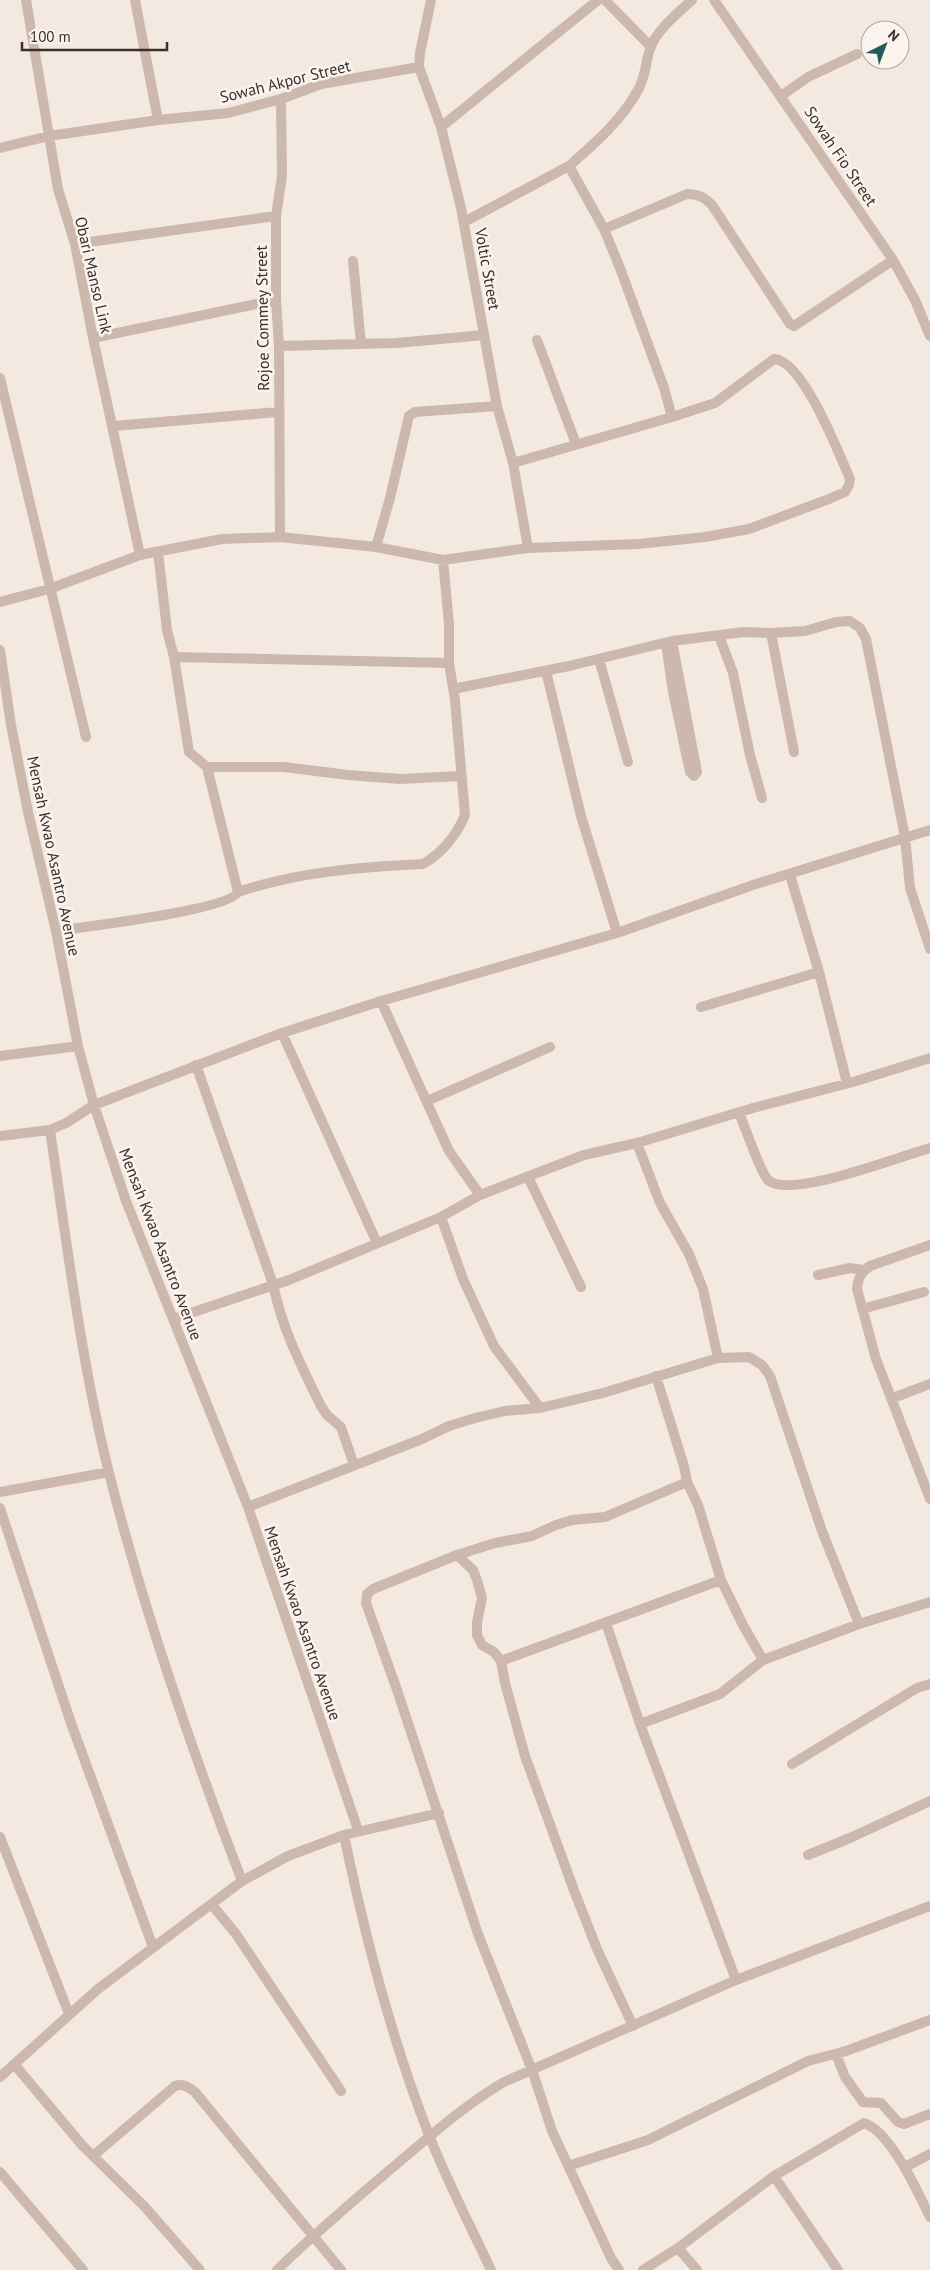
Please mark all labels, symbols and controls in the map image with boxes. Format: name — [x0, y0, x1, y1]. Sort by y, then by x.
scale bar — [22, 20, 168, 52]
north arrow — [860, 20, 910, 70]
text: N — [884, 26, 903, 45]
text: 100 m — [30, 27, 71, 46]
street label: Sowah Akpor Street — [218, 55, 353, 107]
street label: Sowah Fio Street — [800, 102, 882, 210]
street label: Obari Manso Link — [71, 215, 117, 336]
street label: Voltic Street — [471, 225, 505, 312]
street label: Rojoe Commey Street — [251, 245, 273, 391]
street label: Mensah Kwao Asantro Avenue — [23, 754, 85, 958]
street label: Mensah Kwao Asantro Avenue — [115, 1145, 207, 1343]
street label: Mensah Kwao Asantro Avenue — [260, 1523, 346, 1723]

